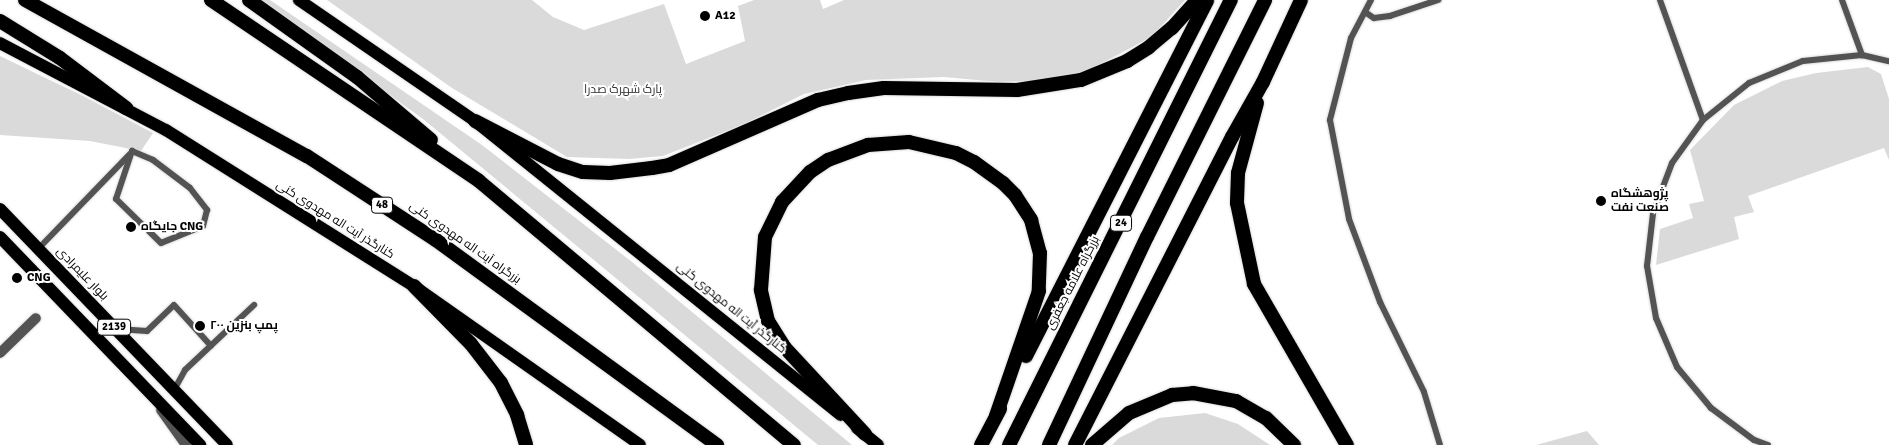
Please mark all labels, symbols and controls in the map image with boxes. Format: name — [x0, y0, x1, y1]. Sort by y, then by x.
place label: A12 — [715, 9, 736, 23]
marker: A12 — [699, 10, 711, 22]
park label: پارک شهرک صدرا — [584, 83, 662, 97]
street label: کنارگذر آیت اله مهدوی کنی — [273, 178, 397, 262]
place label: پژوهشگاه صنعت نفت — [1611, 187, 1669, 215]
marker: پژوهشگاه صنعت نفت — [1595, 195, 1607, 207]
road number: 48 — [371, 196, 393, 214]
street label: بزرگراه آیت اله مهدوی کنی — [406, 199, 524, 287]
road number: 24 — [1110, 214, 1132, 232]
place label: جایگاه CNG — [141, 220, 203, 234]
marker: جایگاه CNG — [125, 221, 137, 233]
street label: بزرگراه علامه جعفری — [1043, 234, 1103, 332]
street label: بلوار علیمرادی — [53, 244, 111, 304]
street label: کنارگذر آیت اله مهدوی کنی — [673, 259, 789, 357]
place label: CNG — [27, 271, 51, 285]
marker: CNG — [11, 272, 23, 284]
road number: 2139 — [96, 318, 132, 336]
place label: پمپ بنزین ۲۰۰ — [210, 319, 278, 333]
marker: پمپ بنزین ۲۰۰ — [194, 320, 206, 332]

